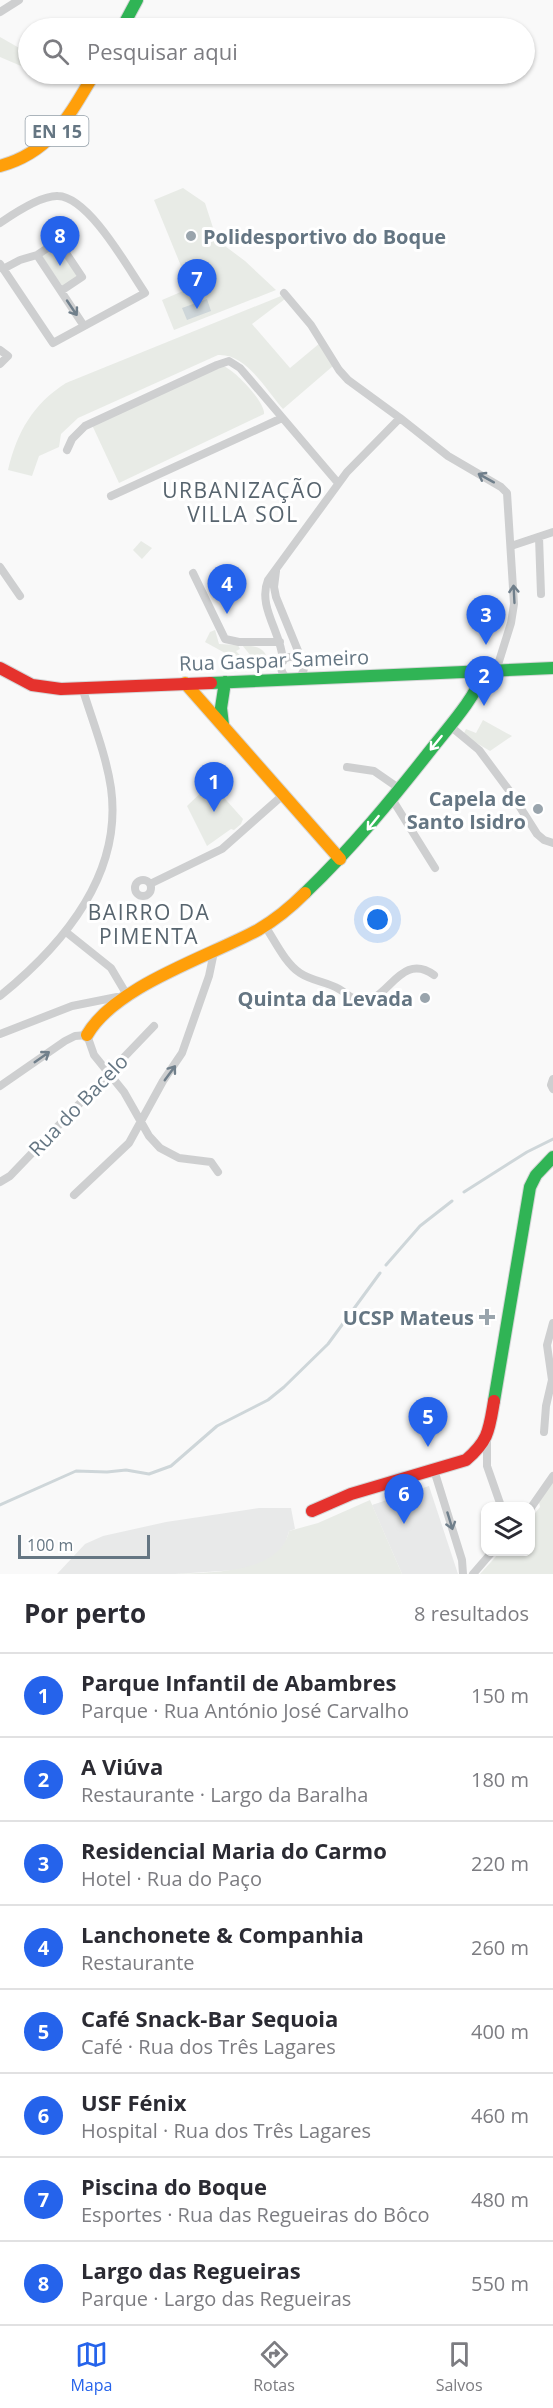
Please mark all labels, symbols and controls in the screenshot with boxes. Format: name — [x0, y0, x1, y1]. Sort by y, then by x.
search box — [18, 18, 535, 84]
icon: search — [39, 35, 72, 68]
text: Pesquisar aqui — [87, 36, 238, 66]
road number: EN 15 — [26, 116, 88, 146]
pin: 8 — [40, 216, 80, 266]
place label: Polidesportivo do Boque — [203, 223, 446, 250]
marker: Polidesportivo do Boque — [184, 229, 198, 243]
pin: 7 — [178, 260, 216, 309]
one-way arrow — [66, 300, 78, 316]
one-way arrow — [478, 472, 495, 484]
district label: URBANIZAÇÃO VILLA SOL — [162, 476, 324, 528]
pin: 4 — [208, 564, 246, 614]
one-way arrow — [508, 584, 519, 604]
pin: 3 — [466, 596, 506, 645]
street label: Rua Gaspar Sameiro — [179, 643, 369, 677]
pin: 2 — [464, 656, 504, 706]
one-way arrow — [429, 735, 442, 751]
pin: 1 — [194, 762, 234, 812]
place label: Capela de Santo Isidro — [407, 785, 526, 835]
marker: Capela de Santo Isidro — [531, 802, 545, 816]
one-way arrow — [367, 814, 380, 830]
district label: BAIRRO DA PIMENTA — [88, 898, 210, 950]
your location — [363, 905, 392, 934]
place label: Quinta da Levada — [237, 985, 413, 1012]
marker: Quinta da Levada — [418, 991, 432, 1005]
street label: Rua do Bacelo — [22, 1048, 134, 1162]
one-way arrow — [33, 1051, 50, 1063]
one-way arrow — [163, 1065, 176, 1081]
place label: UCSP Mateus — [343, 1304, 474, 1331]
marker: UCSP Mateus — [478, 1308, 496, 1326]
pin: 5 — [408, 1398, 448, 1447]
pin: 6 — [384, 1474, 424, 1524]
map controls — [481, 1502, 535, 1556]
button: layers — [481, 1502, 535, 1556]
one-way arrow — [445, 1512, 456, 1531]
scale bar — [18, 1532, 150, 1560]
text: 100 m — [27, 1534, 73, 1556]
text: Por perto — [24, 1595, 146, 1631]
text: 8 resultados — [414, 1600, 529, 1627]
text: Parque Infantil de Abambres — [81, 1667, 396, 1697]
text: 1 — [38, 1682, 49, 1709]
text: 150 m — [471, 1682, 529, 1709]
text: Parque · Rua António José Carvalho — [81, 1697, 409, 1724]
text: A Viúva — [81, 1751, 163, 1781]
text: 2 — [38, 1766, 49, 1793]
text: 180 m — [471, 1766, 529, 1793]
text: Restaurante · Largo da Baralha — [81, 1781, 368, 1808]
text: Residencial Maria do Carmo — [81, 1835, 387, 1865]
text: 3 — [38, 1850, 49, 1877]
text: 220 m — [471, 1850, 529, 1877]
text: Hotel · Rua do Paço — [81, 1865, 262, 1892]
text: Lanchonete & Companhia — [81, 1919, 364, 1949]
text: 4 — [38, 1934, 49, 1961]
text: 260 m — [471, 1934, 529, 1961]
text: Restaurante — [81, 1949, 195, 1976]
text: Café Snack-Bar Sequoia — [81, 2003, 338, 2033]
text: 5 — [38, 2018, 49, 2045]
text: 400 m — [471, 2018, 529, 2045]
text: Café · Rua dos Três Lagares — [81, 2033, 336, 2060]
text: USF Fénix — [81, 2087, 187, 2117]
text: 6 — [38, 2102, 49, 2129]
text: 460 m — [471, 2102, 529, 2129]
text: Hospital · Rua dos Três Lagares — [81, 2117, 371, 2144]
text: Piscina do Boque — [81, 2171, 267, 2201]
text: 7 — [38, 2186, 49, 2213]
text: 480 m — [471, 2186, 529, 2213]
text: Esportes · Rua das Regueiras do Bôco — [81, 2201, 430, 2228]
text: Largo das Regueiras — [81, 2255, 301, 2285]
text: 8 — [38, 2270, 49, 2297]
text: 550 m — [471, 2270, 529, 2297]
text: Parque · Largo das Regueiras — [81, 2285, 351, 2312]
tab: Mapa — [70, 2338, 112, 2396]
tab: Rotas — [253, 2338, 295, 2396]
tab: Salvos — [436, 2338, 483, 2396]

